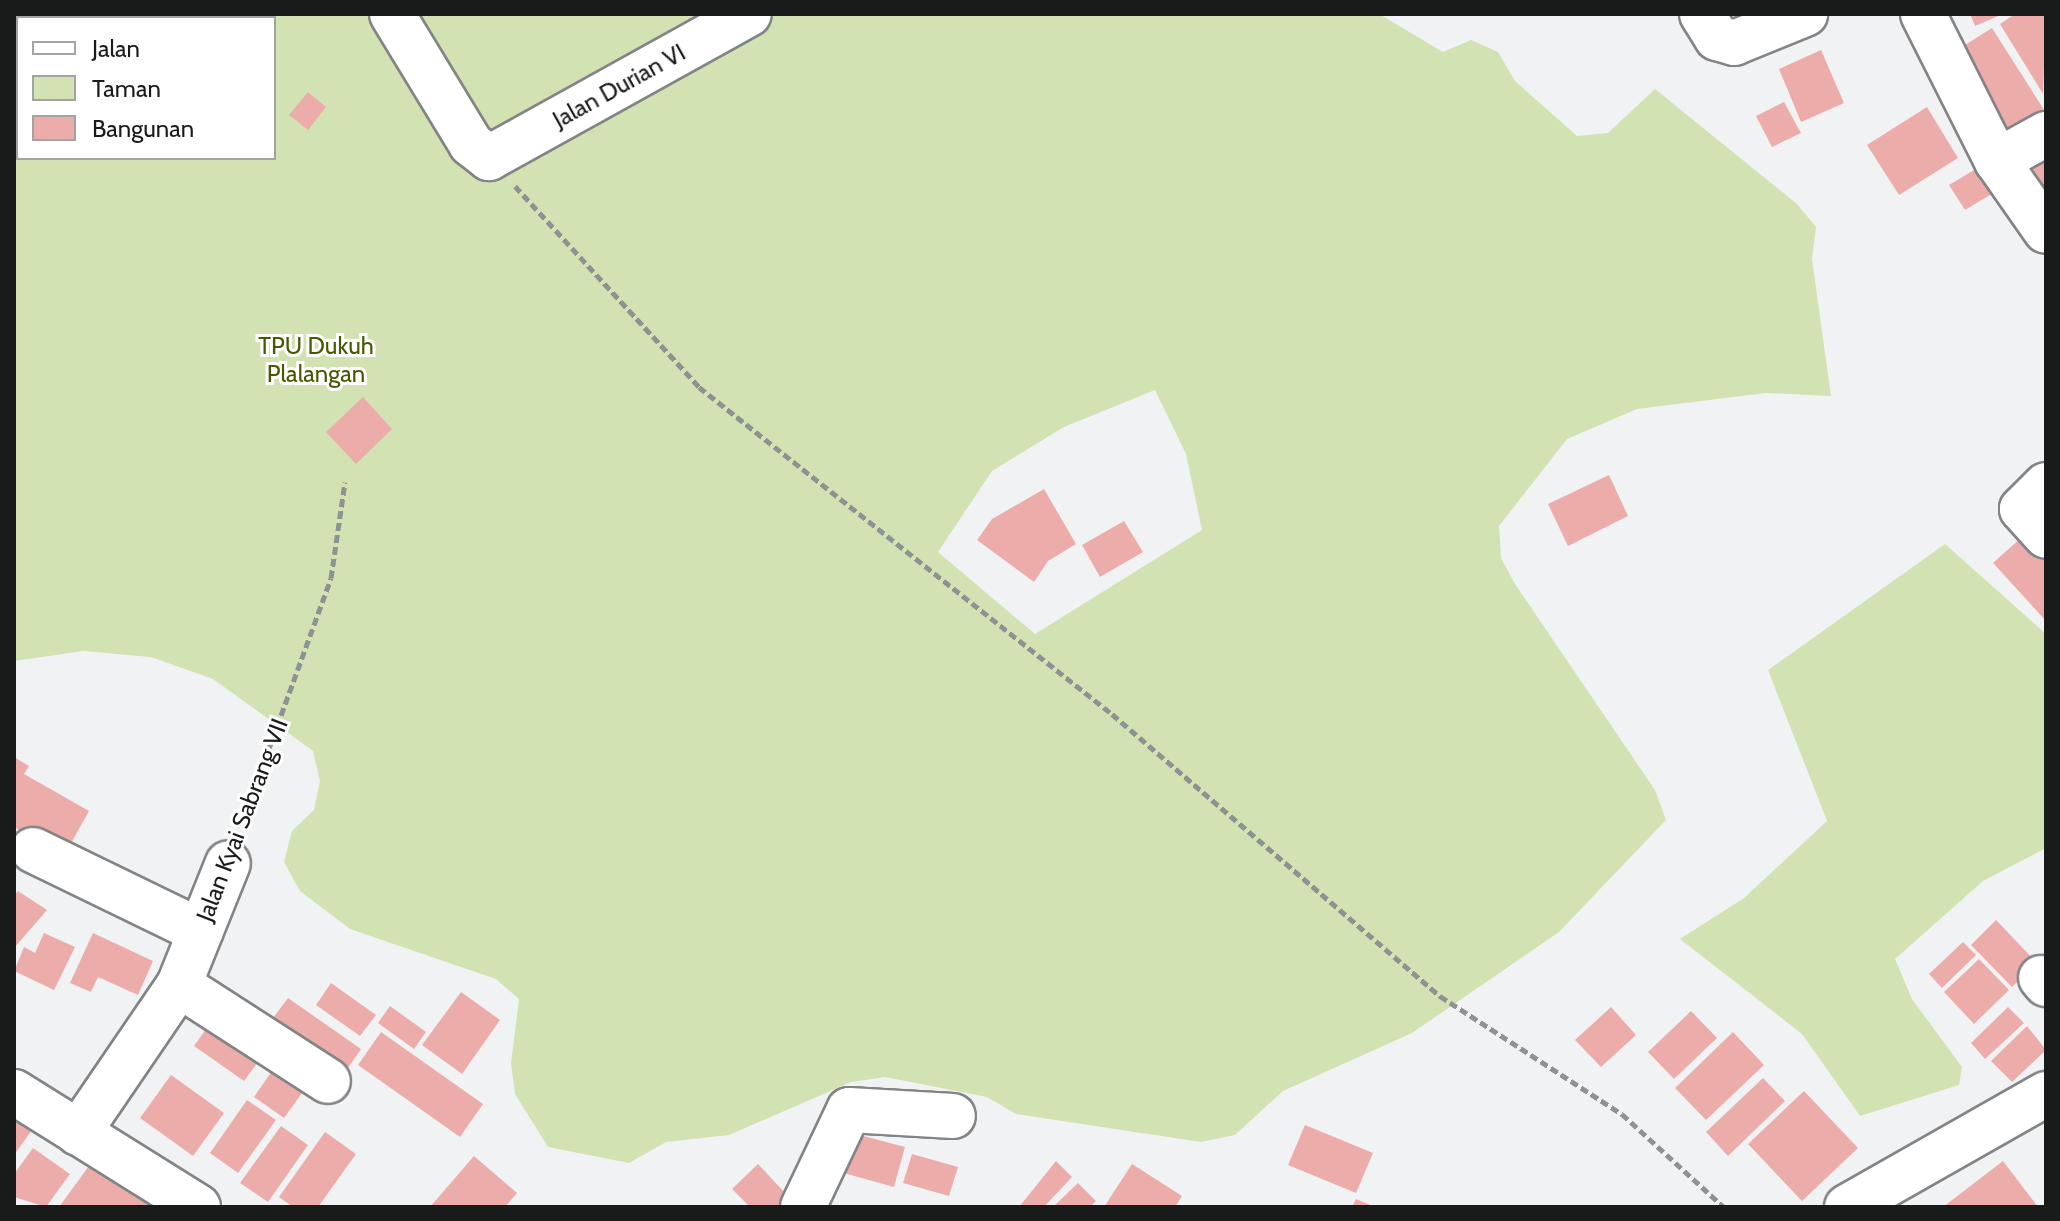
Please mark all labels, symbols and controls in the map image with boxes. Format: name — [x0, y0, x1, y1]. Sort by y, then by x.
legend — [16, 16, 276, 160]
text: Jalan — [92, 34, 140, 63]
street label: Jalan Durian VI — [548, 38, 690, 134]
text: Taman — [92, 74, 161, 103]
text: Bangunan — [92, 114, 194, 143]
park label: TPU Dukuh Plalangan — [258, 332, 374, 388]
street label: Jalan Kyai Sabrang VII — [190, 714, 294, 926]

